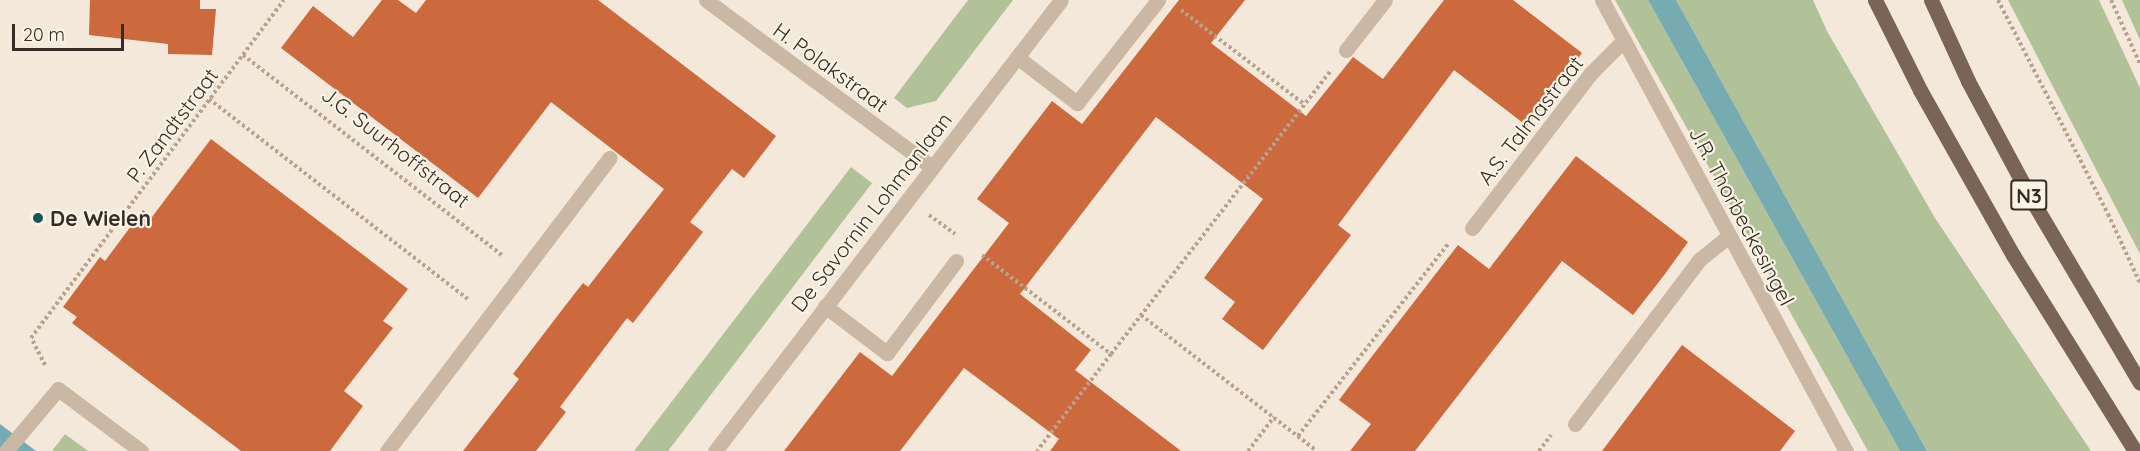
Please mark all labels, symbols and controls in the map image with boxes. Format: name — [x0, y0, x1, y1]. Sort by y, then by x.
scale bar — [15, 12, 128, 50]
street label: H. Polakstraat — [769, 17, 893, 117]
text: 20 m — [23, 23, 65, 46]
street label: A.S. Talmastraat — [1472, 51, 1588, 189]
street label: P. Zandtstraat — [121, 63, 223, 187]
street label: J.G. Suurhoffstraat — [317, 81, 475, 213]
street label: De Savornin Lohmanlaan — [785, 107, 957, 317]
street label: J.R. Thorbeckesingel — [1684, 122, 1800, 310]
road number: N3 — [2010, 178, 2048, 212]
place label: De Wielen — [50, 205, 151, 231]
marker: De Wielen — [31, 211, 45, 225]

